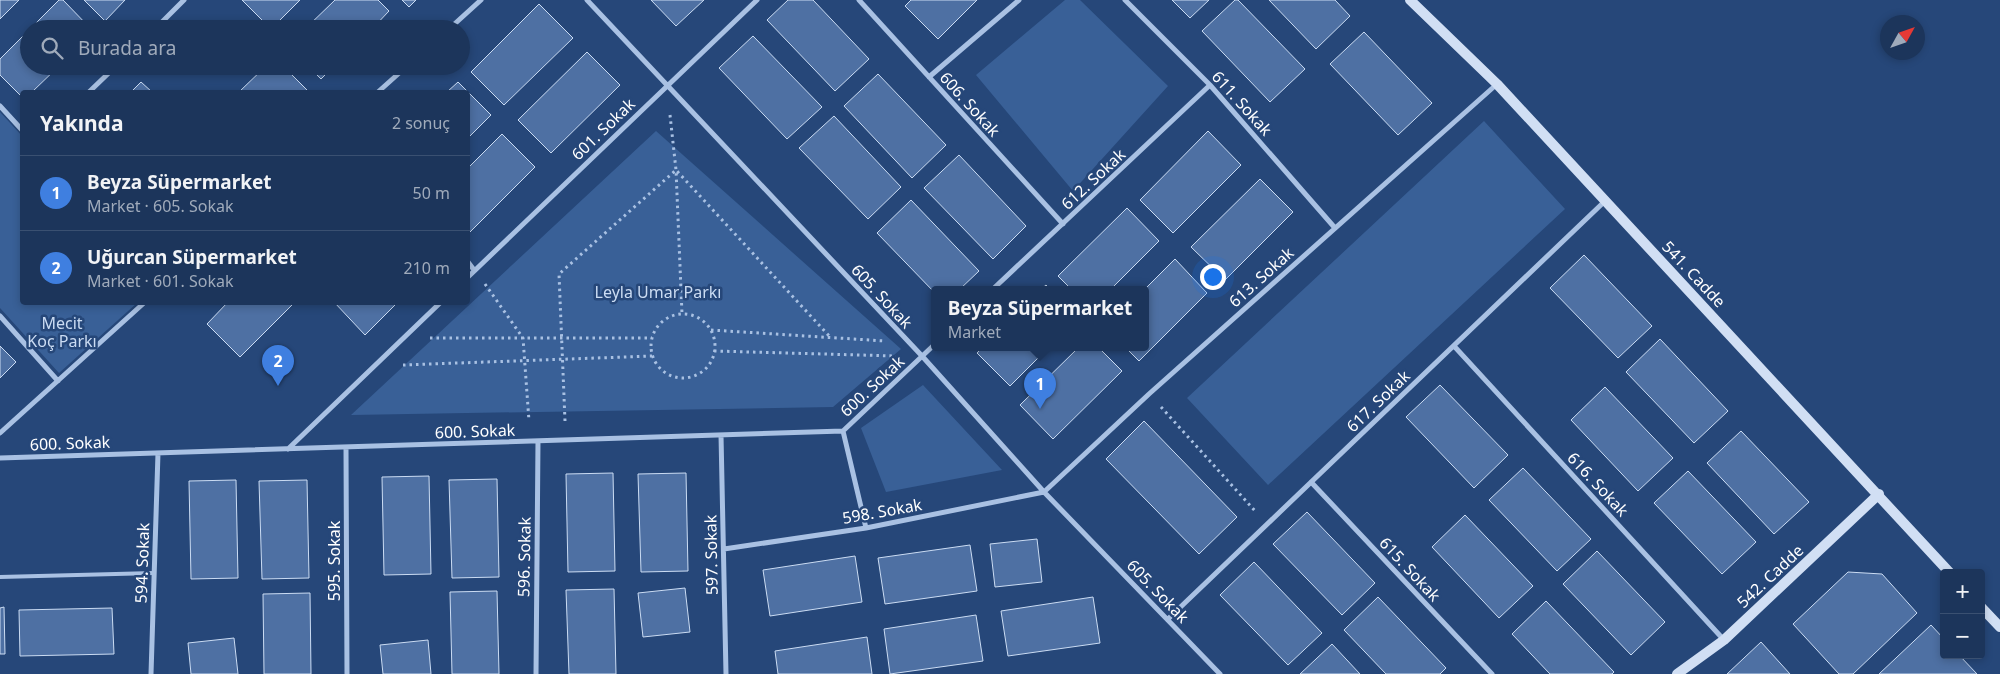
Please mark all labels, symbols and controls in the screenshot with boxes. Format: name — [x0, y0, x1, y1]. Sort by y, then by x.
north arrow — [1880, 15, 1925, 60]
search box — [20, 20, 470, 75]
icon: search — [38, 34, 66, 62]
text: Burada ara — [78, 35, 176, 61]
street label: 611. Sokak — [1207, 66, 1277, 141]
street label: 606. Sokak — [935, 67, 1005, 142]
street label: 601. Sokak — [566, 93, 640, 165]
text: Yakında — [40, 109, 123, 137]
text: 2 sonuç — [392, 112, 450, 134]
street label: 612. Sokak — [1056, 143, 1130, 214]
text: Beyza Süpermarket — [87, 169, 272, 195]
text: 1 — [51, 182, 61, 204]
text: 50 m — [413, 182, 450, 204]
text: Market · 605. Sokak — [87, 195, 233, 217]
street label: 541. Cadde — [1657, 236, 1731, 312]
street label: 613. Sokak — [1224, 242, 1299, 312]
text: Uğurcan Süpermarket — [87, 244, 297, 270]
text: 2 — [51, 257, 61, 279]
text: 210 m — [403, 257, 450, 279]
street label: 605. Sokak — [847, 259, 918, 333]
your location — [1200, 264, 1226, 290]
text: Market · 601. Sokak — [87, 270, 233, 292]
park label: Leyla Umar Parkı — [595, 281, 721, 303]
popup — [931, 286, 1149, 351]
text: Beyza Süpermarket — [948, 295, 1132, 321]
park label: Mecit Koç Parkı — [27, 312, 97, 352]
text: Market — [948, 321, 1001, 343]
pin: 2 — [262, 345, 294, 386]
street label: 600. Sokak — [835, 350, 909, 421]
street label: 617. Sokak — [1341, 365, 1415, 437]
pin: 1 — [1024, 368, 1056, 409]
street label: 600. Sokak — [434, 419, 516, 443]
street label: 600. Sokak — [29, 431, 111, 455]
street label: 616. Sokak — [1563, 447, 1634, 521]
street label: 598. Sokak — [840, 493, 924, 529]
street label: 597. Sokak — [699, 514, 723, 595]
street label: 596. Sokak — [512, 516, 536, 597]
street label: 595. Sokak — [323, 520, 345, 601]
street label: 594. Sokak — [130, 522, 154, 604]
street label: 615. Sokak — [1375, 532, 1446, 606]
street label: 542. Cadde — [1732, 539, 1808, 613]
street label: 605. Sokak — [1122, 554, 1194, 628]
map controls — [1940, 569, 1985, 659]
button: + — [1940, 569, 1985, 614]
button: − — [1940, 614, 1985, 659]

